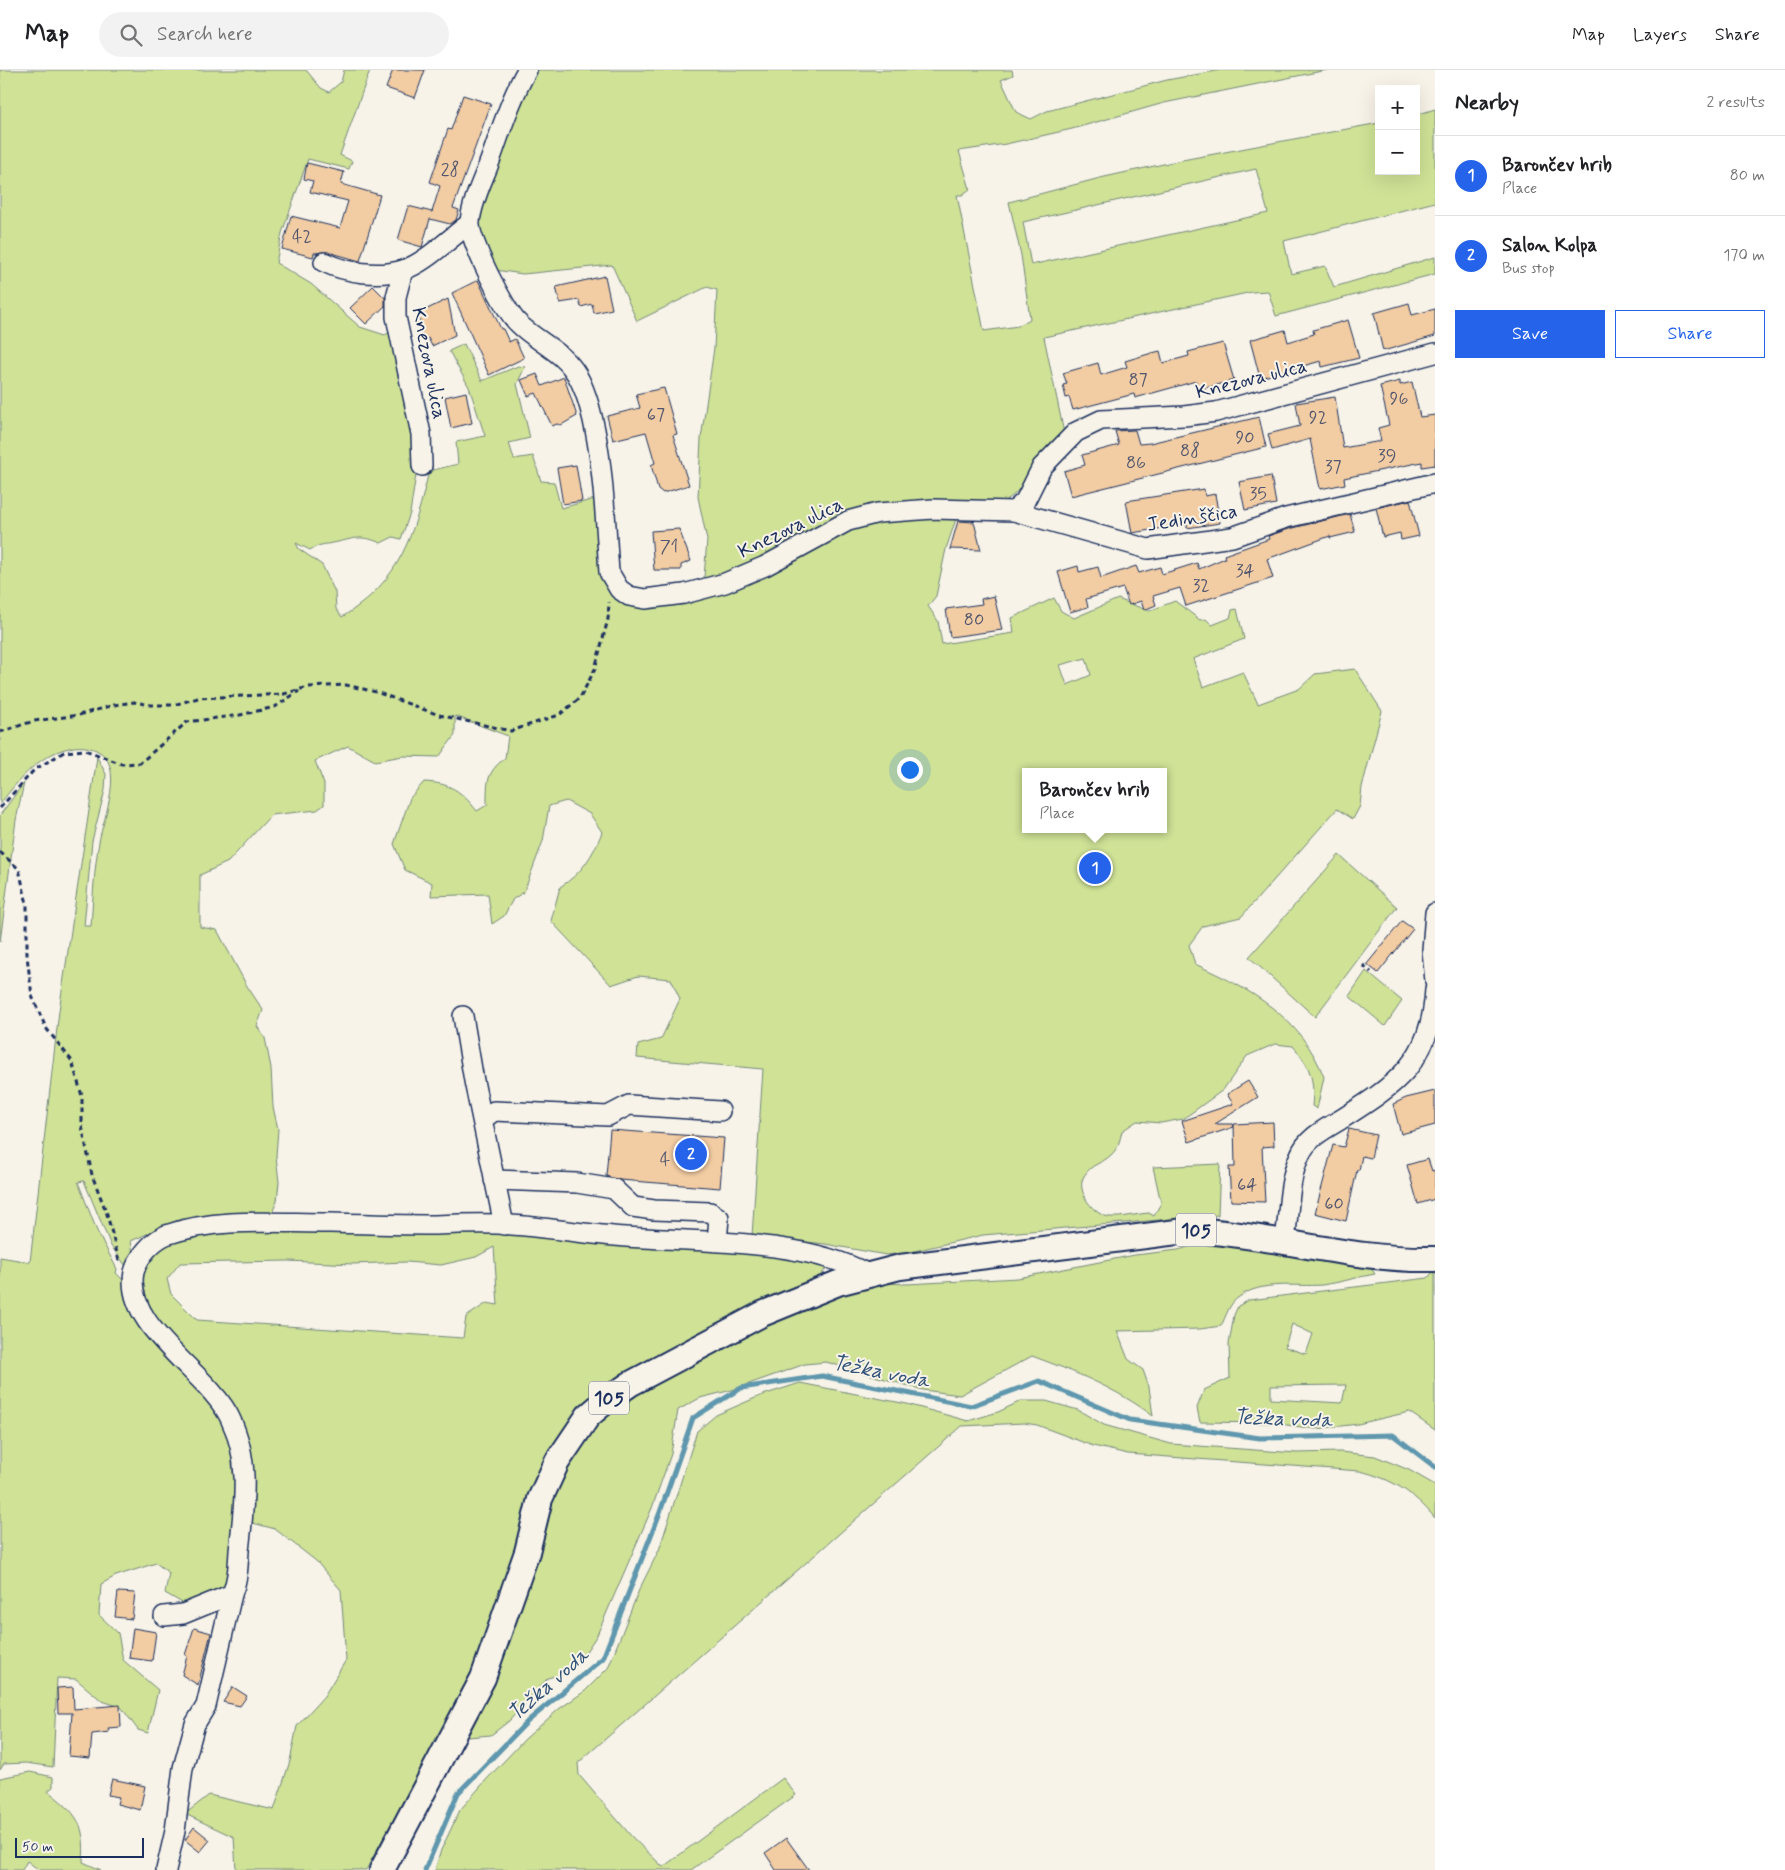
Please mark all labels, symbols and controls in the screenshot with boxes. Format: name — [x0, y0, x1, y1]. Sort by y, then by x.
search box — [99, 12, 449, 57]
text: Map — [25, 19, 69, 50]
icon: search — [117, 21, 145, 49]
text: Search here — [157, 22, 253, 47]
text: Map — [1572, 23, 1605, 47]
text: Layers — [1633, 23, 1687, 47]
text: Share — [1715, 23, 1760, 47]
map controls — [1375, 85, 1420, 175]
button: + — [1375, 85, 1420, 130]
text: Nearby — [1455, 89, 1519, 117]
text: 2 results — [1707, 92, 1765, 113]
button: − — [1375, 130, 1420, 175]
text: Barončev hrib — [1502, 153, 1612, 178]
house number: 28 — [441, 158, 459, 182]
text: 1 — [1467, 165, 1475, 186]
text: 80 m — [1730, 165, 1765, 186]
text: Place — [1502, 178, 1537, 199]
house number: 42 — [292, 225, 312, 249]
text: Salon Kolpa — [1502, 233, 1597, 258]
text: 2 — [1467, 245, 1475, 266]
text: 170 m — [1723, 245, 1765, 266]
text: Bus stop — [1502, 258, 1555, 279]
street label: Knezova ulica — [404, 305, 453, 422]
button: Save — [1455, 310, 1605, 358]
button: Share — [1615, 310, 1765, 358]
street label: Knezova ulica — [1193, 353, 1310, 406]
house number: 87 — [1128, 368, 1148, 392]
house number: 96 — [1390, 387, 1408, 411]
house number: 67 — [647, 403, 665, 427]
house number: 92 — [1309, 406, 1327, 430]
house number: 90 — [1235, 426, 1255, 450]
house number: 88 — [1180, 439, 1200, 463]
house number: 39 — [1378, 444, 1396, 468]
house number: 86 — [1126, 451, 1146, 475]
house number: 37 — [1324, 455, 1342, 479]
house number: 35 — [1249, 482, 1267, 506]
street label: Knezova ulica — [734, 491, 848, 565]
street label: Jedinščica — [1145, 498, 1239, 539]
house number: 71 — [660, 535, 678, 559]
house number: 34 — [1235, 559, 1255, 583]
house number: 32 — [1192, 574, 1210, 598]
house number: 80 — [964, 608, 984, 632]
your location — [897, 757, 923, 783]
popup — [1022, 768, 1167, 833]
text: Barončev hrib — [1040, 778, 1149, 803]
text: Place — [1040, 803, 1075, 824]
pin: 1 — [1079, 849, 1111, 887]
pin: 2 — [675, 1135, 707, 1173]
house number: 4 — [660, 1148, 670, 1172]
house number: 64 — [1237, 1173, 1257, 1197]
house number: 60 — [1324, 1192, 1344, 1216]
road number: 105 — [1176, 1214, 1216, 1246]
water label: Težka voda — [830, 1349, 933, 1395]
road number: 105 — [589, 1382, 629, 1415]
water label: Težka voda — [1233, 1403, 1334, 1435]
water label: Težka voda — [502, 1641, 596, 1728]
scale bar — [15, 1835, 144, 1858]
text: 50 m — [22, 1838, 53, 1856]

